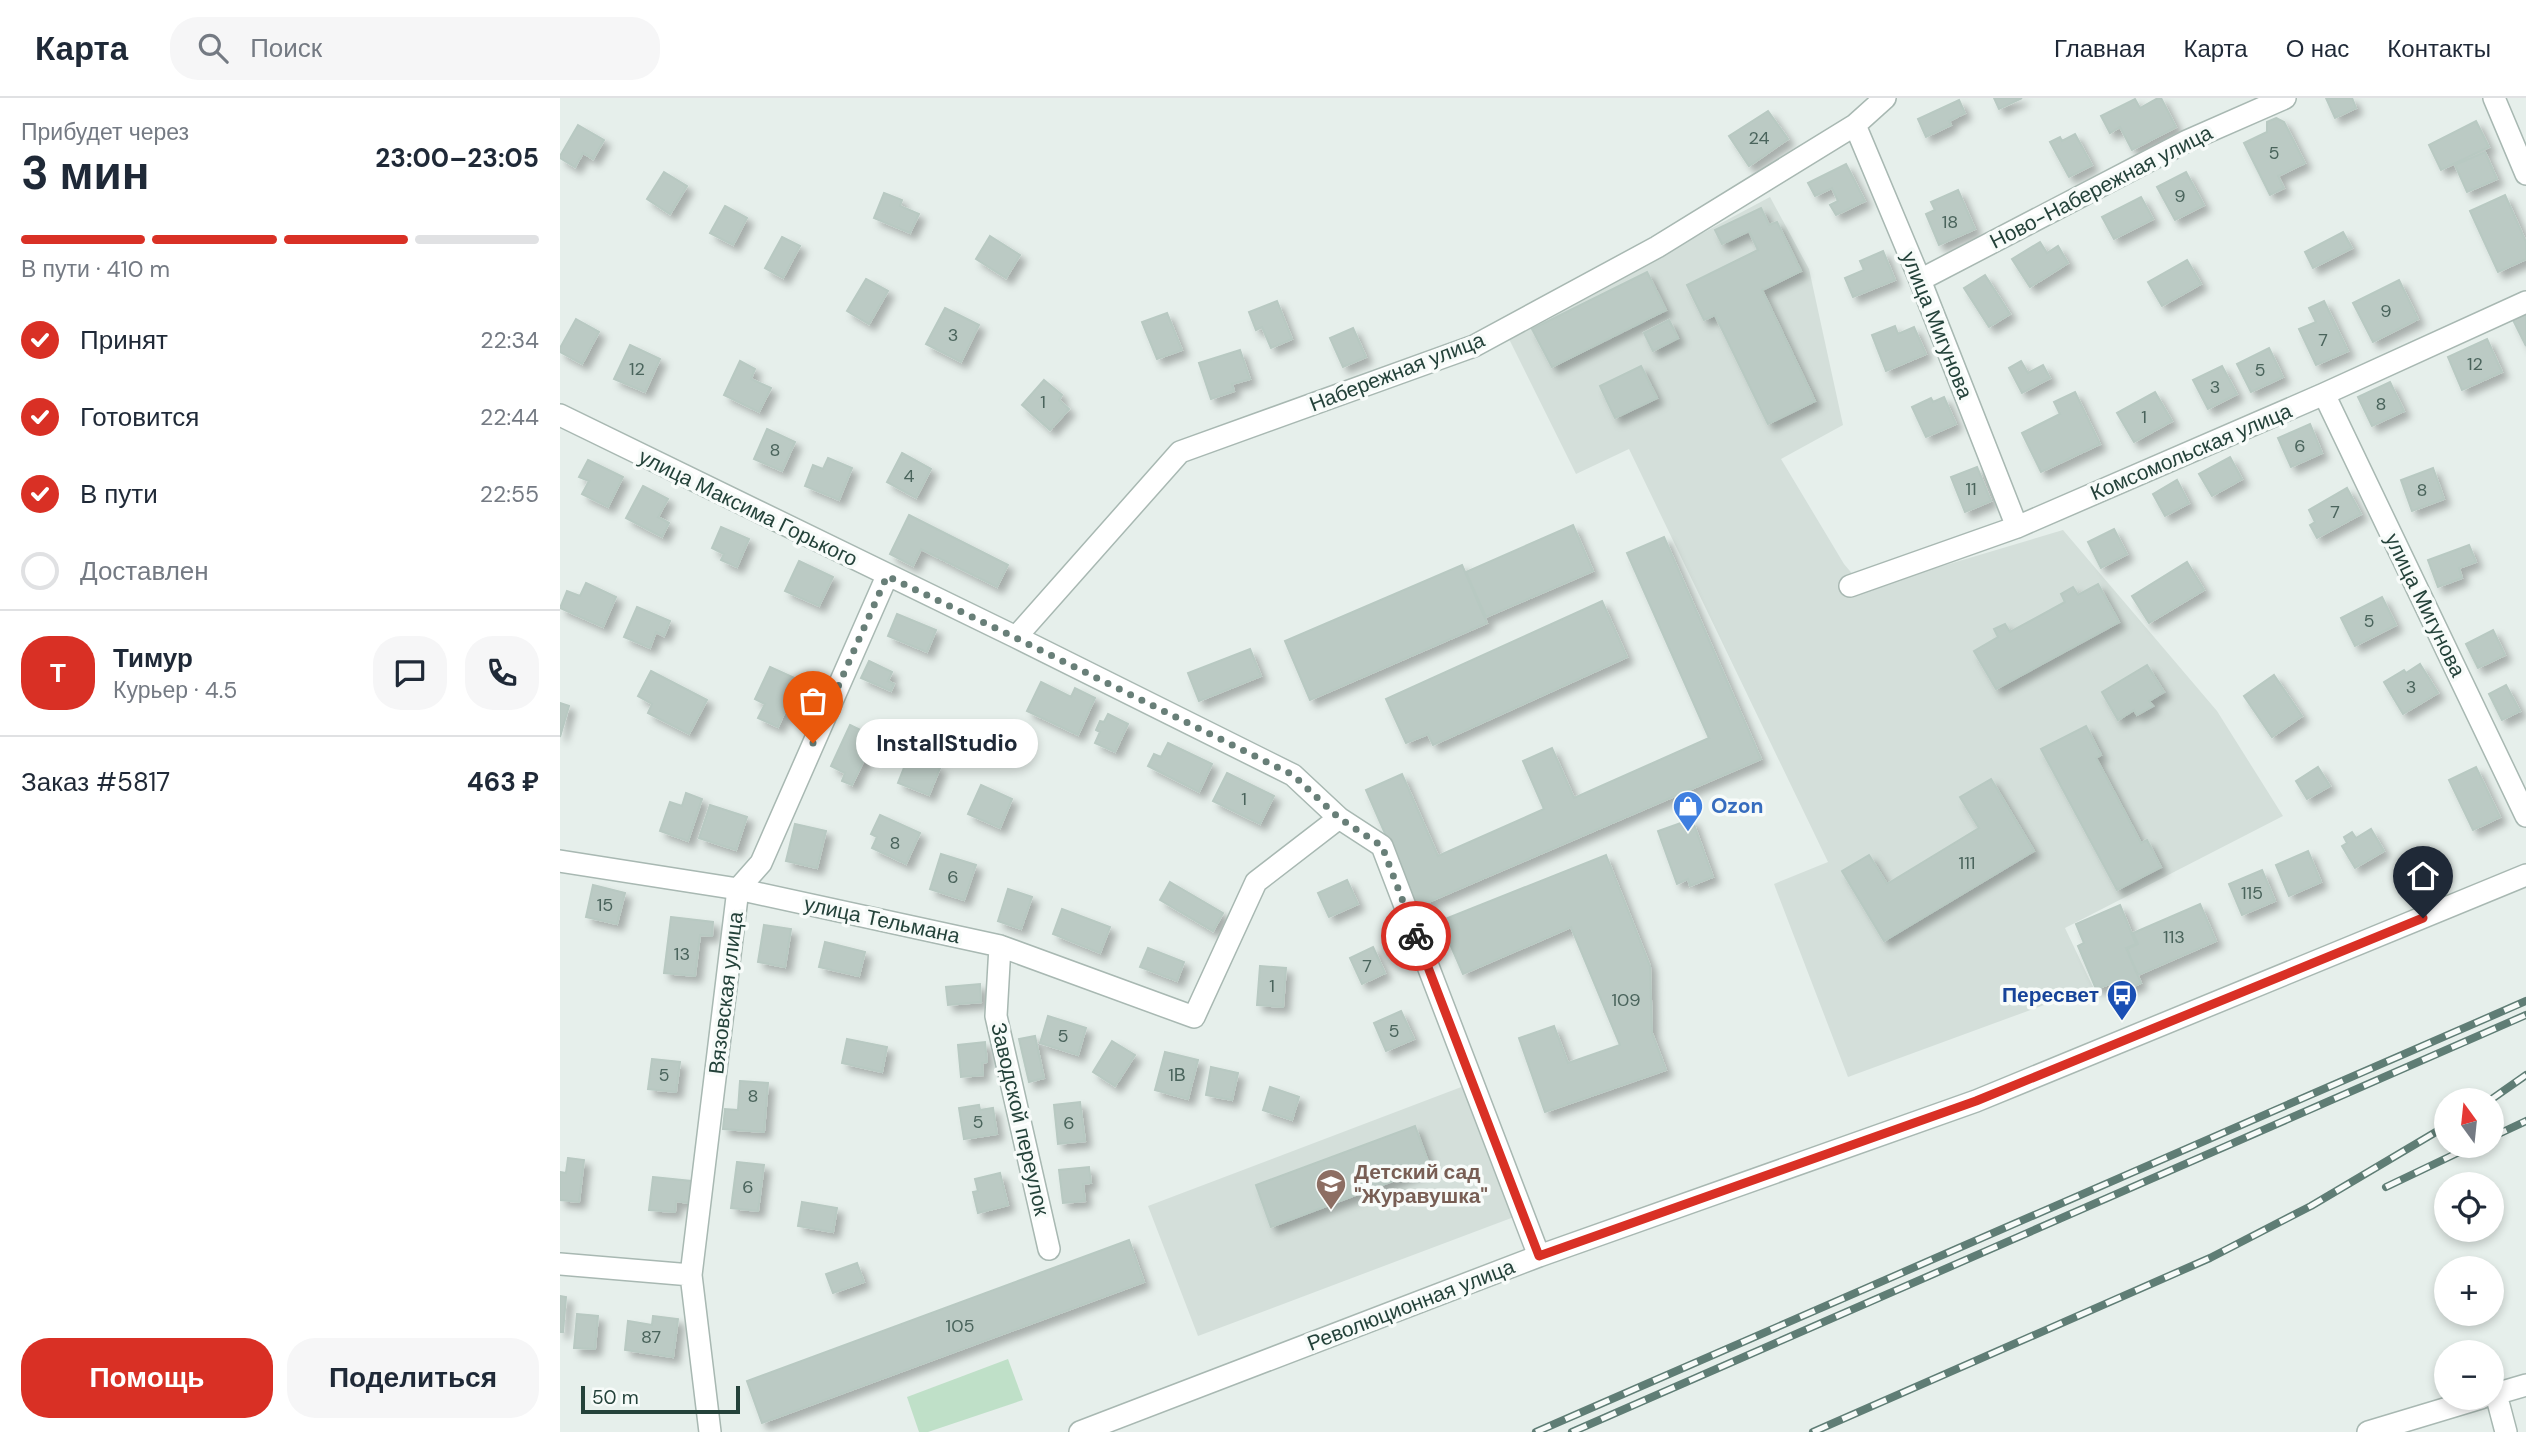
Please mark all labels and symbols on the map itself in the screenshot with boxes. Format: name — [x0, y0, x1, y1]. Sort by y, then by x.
street label: Ново-Набережная улица — [1985, 118, 2217, 255]
house number: 24 — [1749, 126, 1770, 150]
house number: 5 — [2269, 141, 2279, 165]
house number: 9 — [2174, 184, 2186, 208]
house number: 18 — [1942, 210, 1958, 234]
street label: улица Мигунова — [1895, 247, 1979, 403]
house number: 9 — [2380, 299, 2392, 323]
house number: 3 — [948, 323, 958, 347]
street label: Набережная улица — [1305, 326, 1489, 418]
house number: 7 — [2318, 328, 2328, 352]
house number: 12 — [2467, 352, 2483, 376]
house number: 12 — [629, 357, 645, 381]
house number: 5 — [2255, 358, 2265, 382]
house number: 3 — [2210, 375, 2220, 399]
house number: 1 — [1040, 390, 1046, 414]
house number: 8 — [2376, 392, 2386, 416]
street label: Комсомольская улица — [2086, 397, 2296, 507]
house number: 1 — [2141, 405, 2147, 429]
house number: 6 — [2294, 434, 2306, 458]
house number: 8 — [770, 438, 780, 462]
street label: улица Максима Горького — [634, 443, 862, 573]
house number: 4 — [904, 464, 915, 488]
house number: 11 — [1965, 477, 1977, 501]
house number: 8 — [2417, 478, 2427, 502]
house number: 7 — [2330, 500, 2340, 524]
street label: улица Мигунова — [2378, 528, 2472, 682]
house number: 5 — [2364, 609, 2374, 633]
pin — [783, 671, 843, 743]
house number: 3 — [2406, 675, 2416, 699]
callout: InstallStudio — [855, 718, 1037, 768]
house number: 1 — [1241, 787, 1247, 811]
shop icon: Ozon — [1671, 789, 1705, 833]
place label: Ozon — [1711, 792, 1764, 820]
house number: 8 — [890, 831, 900, 855]
pin — [2393, 846, 2453, 918]
house number: 111 — [1959, 851, 1975, 875]
house number: 6 — [947, 865, 959, 889]
house number: 115 — [2241, 881, 2263, 905]
street label: улица Тельмана — [802, 890, 963, 950]
house number: 15 — [597, 893, 613, 917]
courier — [1381, 901, 1451, 971]
street label: Вязовская улица — [702, 910, 750, 1076]
house number: 113 — [2163, 925, 2185, 949]
house number: 13 — [674, 942, 690, 966]
house number: 7 — [1362, 954, 1372, 978]
house number: 1 — [1269, 974, 1275, 998]
bus stop icon: Пересвет — [2105, 978, 2139, 1022]
place label: Пересвет — [2002, 981, 2099, 1009]
house number: 109 — [1611, 988, 1641, 1012]
house number: 5 — [1389, 1019, 1399, 1043]
street label: Заводской переулок — [984, 1020, 1056, 1219]
house number: 5 — [1058, 1024, 1068, 1048]
house number: 5 — [659, 1063, 669, 1087]
house number: 1В — [1168, 1063, 1186, 1087]
house number: 8 — [748, 1084, 758, 1108]
north arrow — [2434, 1088, 2504, 1158]
house number: 5 — [973, 1110, 983, 1134]
house number: 6 — [1063, 1111, 1075, 1135]
place label: Детский сад "Журавушка" — [1354, 1158, 1488, 1210]
school or university icon: Детский сад "Журавушка" — [1314, 1167, 1348, 1211]
house number: 6 — [742, 1175, 754, 1199]
street label: Революционная улица — [1303, 1252, 1519, 1357]
house number: 105 — [946, 1314, 974, 1338]
house number: 87 — [641, 1325, 661, 1349]
scale bar — [581, 1383, 740, 1415]

